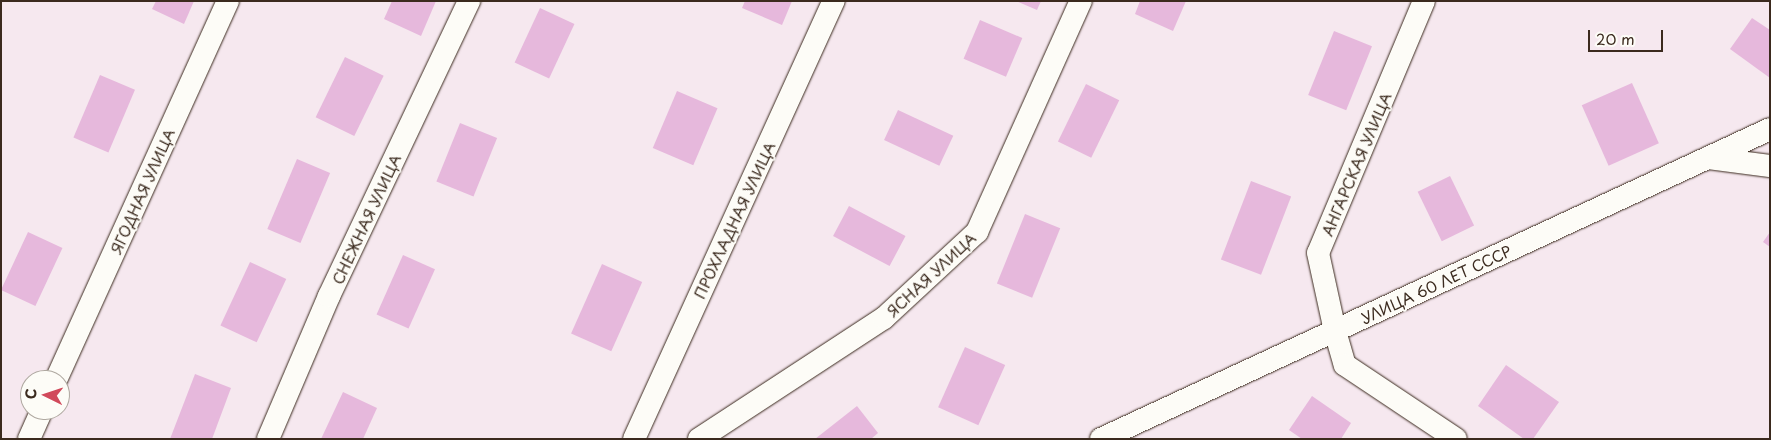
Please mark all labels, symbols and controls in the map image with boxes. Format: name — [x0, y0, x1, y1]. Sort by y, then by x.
scale bar — [1591, 20, 1666, 52]
text: 20 m — [1596, 27, 1635, 50]
street label: АНГАРСКАЯ УЛИЦА — [1318, 90, 1394, 238]
street label: ЯГОДНАЯ УЛИЦА — [106, 126, 178, 256]
street label: ПРОХЛАДНАЯ УЛИЦА — [690, 139, 778, 301]
street label: СНЕЖНАЯ УЛИЦА — [328, 151, 404, 287]
street label: ЯСНАЯ УЛИЦА — [883, 228, 979, 320]
street label: УЛИЦА 60 ЛЕТ СССР — [1358, 241, 1514, 327]
north arrow — [20, 370, 70, 420]
text: С — [20, 388, 41, 400]

